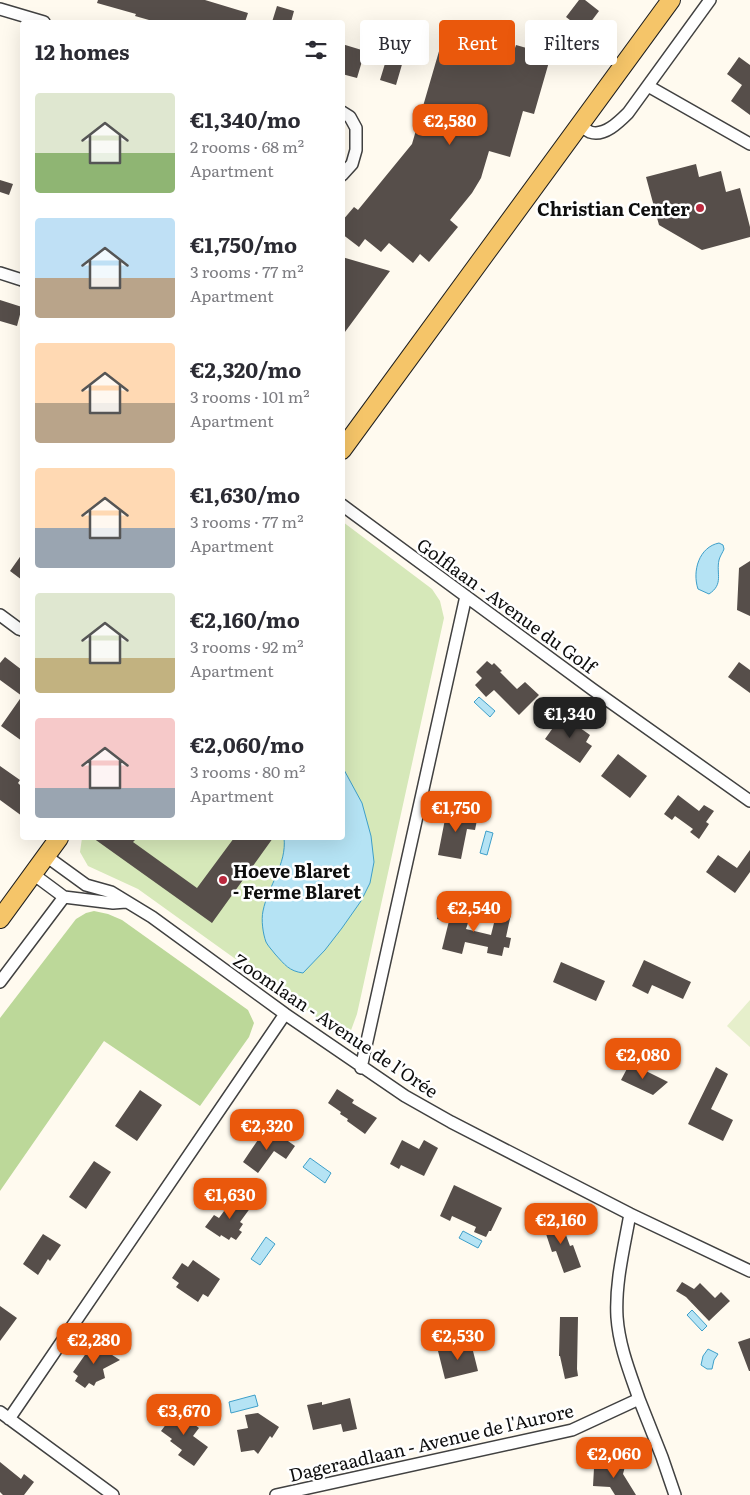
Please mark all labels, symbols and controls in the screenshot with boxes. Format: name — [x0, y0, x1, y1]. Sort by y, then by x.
chip: Buy — [360, 20, 429, 65]
chip: Rent — [439, 20, 515, 65]
chip: Filters — [525, 20, 617, 65]
text: 12 homes — [35, 35, 129, 66]
icon: filters — [302, 36, 330, 64]
text: €1,340/mo — [190, 103, 301, 134]
pin: €2,580 — [409, 104, 491, 146]
text: €2,580 — [424, 108, 476, 132]
icon: home — [75, 113, 135, 173]
text: 2 rooms · 68 m² — [190, 134, 304, 158]
text: Apartment — [190, 158, 274, 182]
place label: Christian Center — [537, 195, 690, 222]
marker: Christian Center — [694, 202, 706, 214]
text: €1,750/mo — [190, 228, 297, 259]
icon: home — [75, 238, 135, 298]
text: 3 rooms · 77 m² — [190, 259, 304, 283]
text: Apartment — [190, 283, 274, 307]
text: €2,320/mo — [190, 353, 301, 384]
icon: home — [75, 363, 135, 423]
text: 3 rooms · 101 m² — [190, 384, 310, 408]
text: Apartment — [190, 408, 274, 432]
text: €1,630/mo — [190, 478, 300, 509]
icon: home — [75, 488, 135, 548]
text: 3 rooms · 77 m² — [190, 509, 304, 533]
street label: Golflaan - Avenue du Golf — [412, 531, 604, 681]
text: Apartment — [190, 533, 274, 557]
text: €2,160/mo — [190, 603, 300, 634]
icon: home — [75, 613, 135, 673]
text: 3 rooms · 92 m² — [190, 634, 304, 658]
text: Apartment — [190, 658, 274, 682]
pin: €1,340 — [529, 696, 611, 739]
text: €1,340 — [544, 701, 596, 725]
text: €2,060/mo — [190, 728, 304, 759]
icon: home — [75, 738, 135, 798]
text: 3 rooms · 80 m² — [190, 759, 305, 783]
text: Apartment — [190, 783, 274, 807]
pin: €1,750 — [415, 790, 497, 833]
text: €1,750 — [432, 795, 480, 819]
place label: Hoeve Blaret - Ferme Blaret — [233, 857, 361, 905]
marker: Hoeve Blaret - Ferme Blaret — [217, 874, 229, 886]
pin: €2,540 — [433, 890, 515, 933]
text: €2,540 — [447, 895, 501, 919]
street label: Zoomlaan - Avenue de l'Orée — [228, 946, 444, 1104]
pin: €2,080 — [602, 1038, 684, 1080]
text: €2,080 — [616, 1042, 670, 1066]
pin: €2,320 — [226, 1108, 308, 1151]
text: €2,320 — [241, 1113, 293, 1137]
pin: €1,630 — [189, 1178, 271, 1220]
text: €1,630 — [204, 1182, 256, 1206]
pin: €2,160 — [520, 1202, 602, 1245]
text: €2,160 — [536, 1207, 586, 1231]
pin: €2,530 — [417, 1318, 499, 1361]
pin: €2,280 — [53, 1322, 135, 1365]
text: €2,530 — [432, 1323, 484, 1347]
text: €2,280 — [68, 1327, 120, 1351]
pin: €3,670 — [143, 1394, 225, 1436]
street label: Dageraadlaan - Avenue de l'Aurore — [286, 1396, 576, 1488]
text: €3,670 — [157, 1398, 211, 1422]
pin: €2,060 — [573, 1436, 655, 1479]
text: €2,060 — [587, 1441, 641, 1465]

